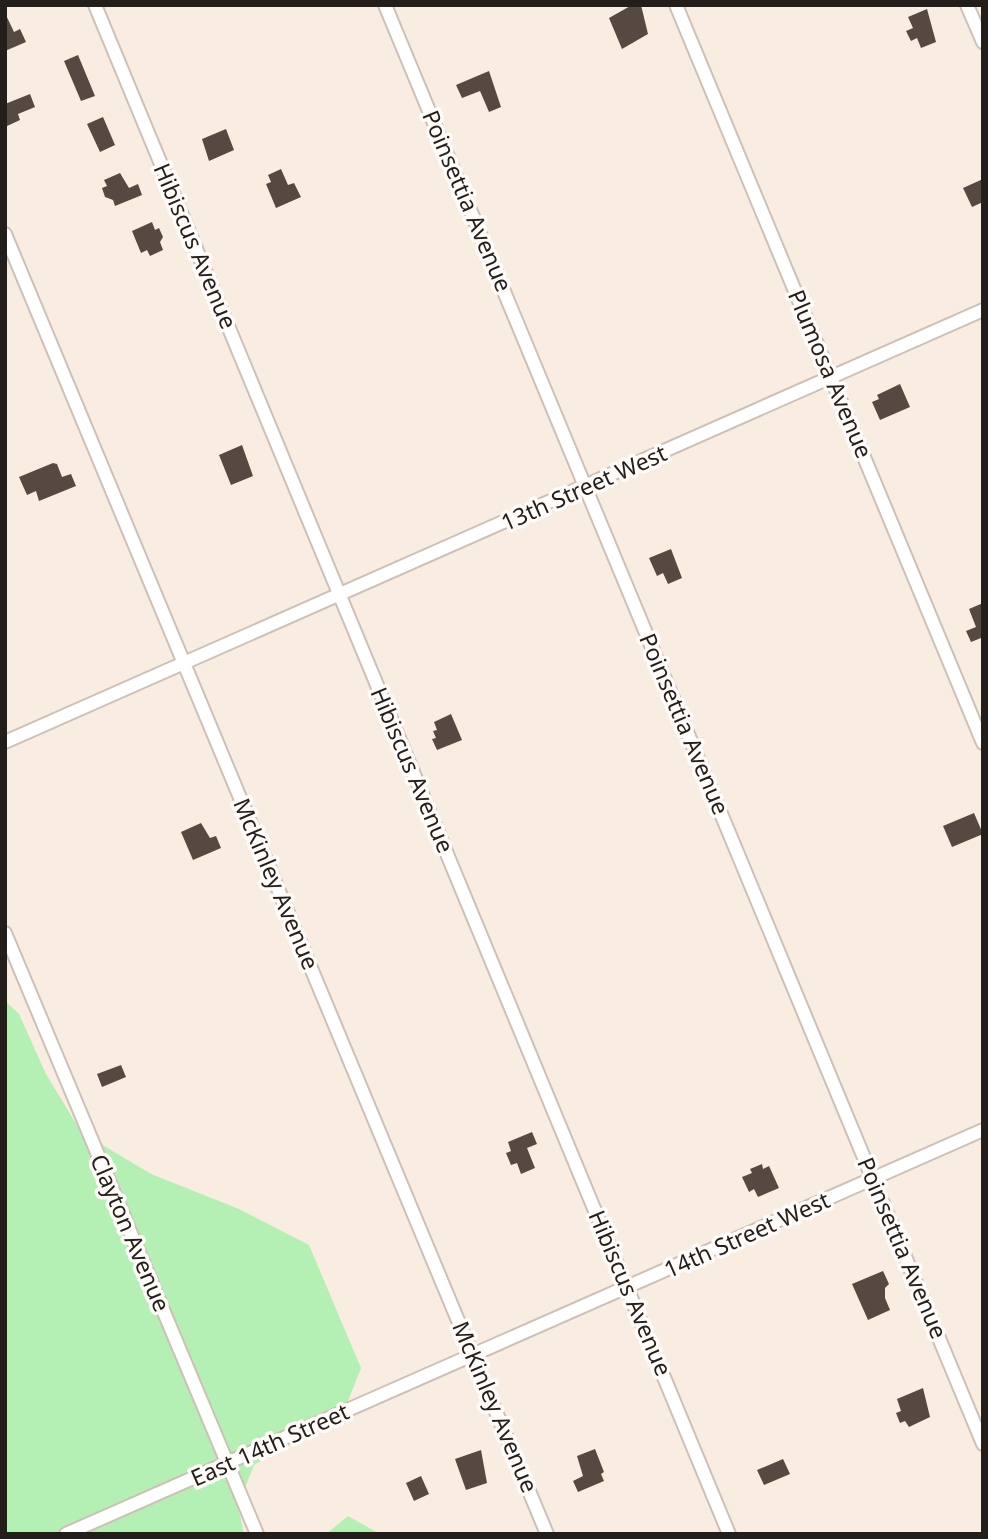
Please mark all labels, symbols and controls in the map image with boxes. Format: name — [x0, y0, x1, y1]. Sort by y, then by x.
street label: Poinsettia Avenue — [415, 105, 521, 296]
street label: Hibiscus Avenue — [147, 158, 245, 333]
street label: Plumosa Avenue — [781, 284, 881, 463]
street label: 13th Street West — [496, 436, 672, 538]
street label: Poinsettia Avenue — [632, 628, 738, 819]
street label: Hibiscus Avenue — [364, 682, 462, 857]
street label: McKinley Avenue — [226, 793, 327, 974]
street label: Clayton Avenue — [83, 1149, 179, 1316]
street label: Poinsettia Avenue — [850, 1152, 956, 1343]
street label: 14th Street West — [659, 1183, 835, 1285]
street label: Hibiscus Avenue — [582, 1205, 680, 1380]
street label: McKinley Avenue — [445, 1316, 546, 1497]
street label: East 14th Street — [185, 1395, 354, 1493]

